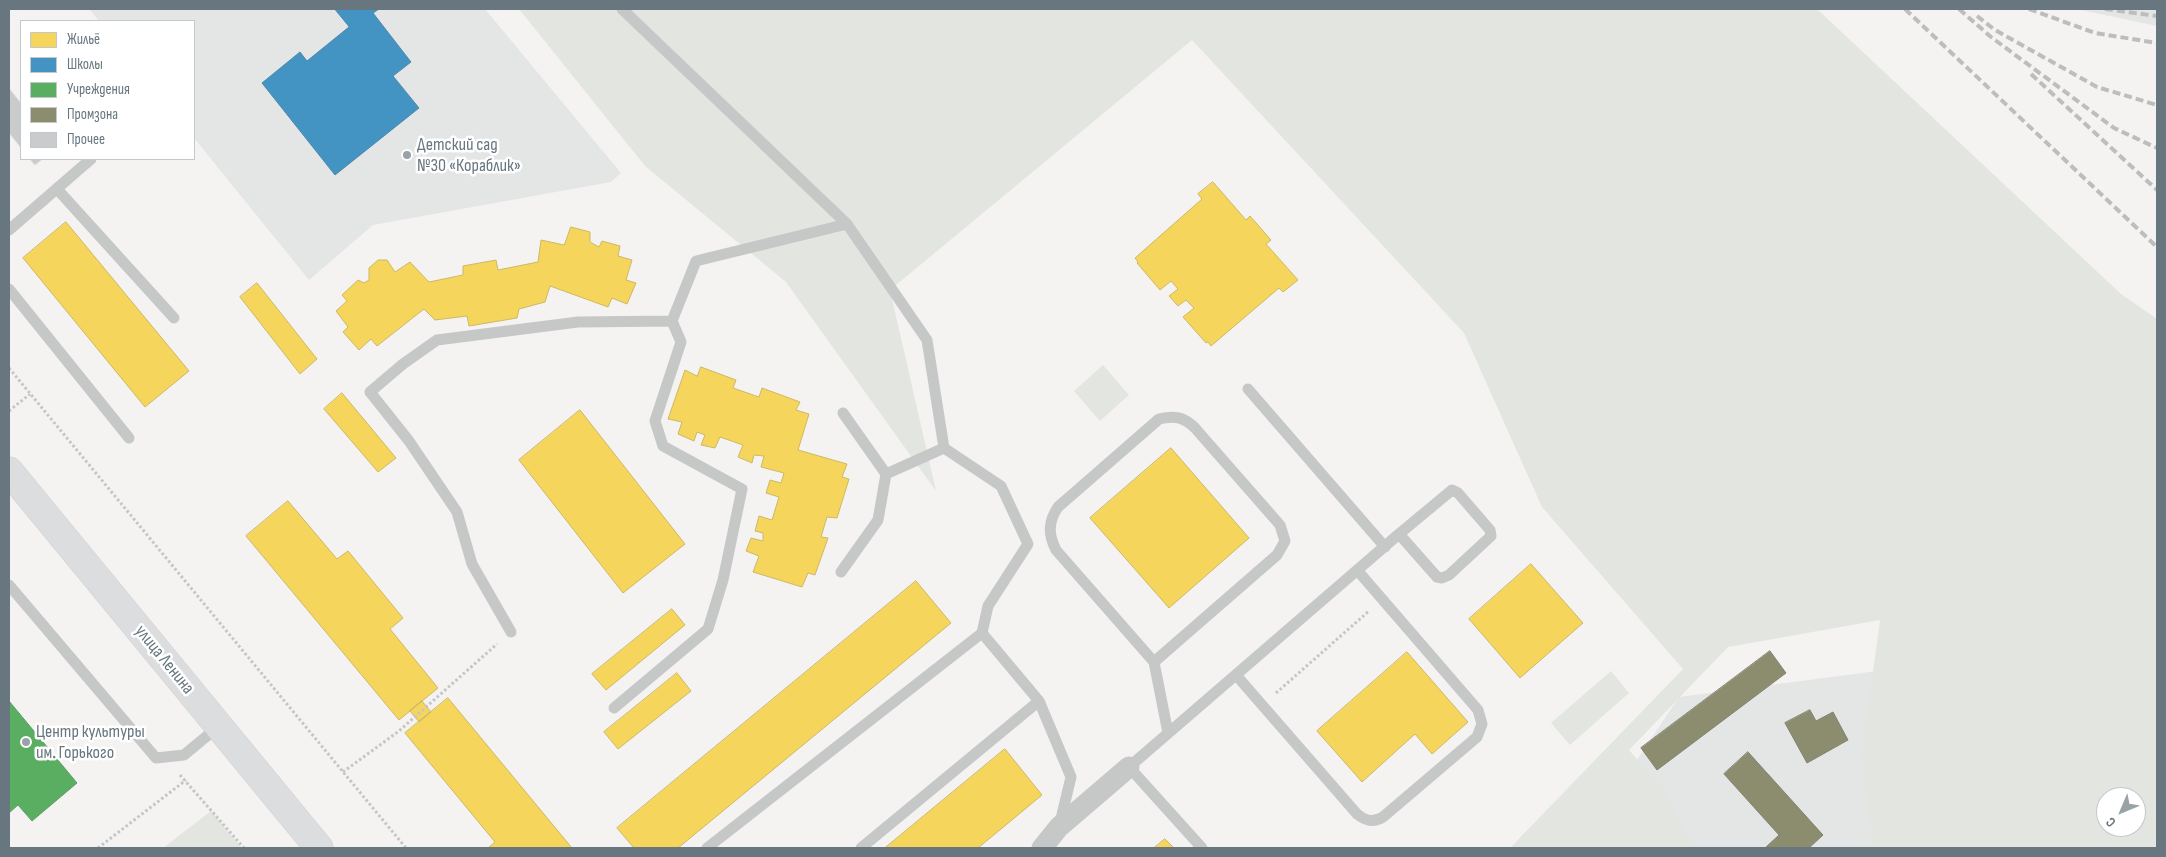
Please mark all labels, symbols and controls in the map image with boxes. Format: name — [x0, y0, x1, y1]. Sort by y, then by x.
legend — [20, 20, 195, 160]
text: Жильё — [67, 30, 100, 49]
text: Школы — [67, 55, 103, 74]
text: Учреждения — [67, 80, 130, 99]
text: Промзона — [67, 105, 118, 124]
text: Прочее — [67, 130, 105, 149]
place label: Детский сад №30 «Кораблик» — [417, 134, 521, 176]
marker: Детский сад №30 «Кораблик» — [401, 149, 413, 161]
street label: улица Ленина — [130, 621, 198, 699]
place label: Центр культуры им. Горького — [36, 721, 145, 764]
marker: Центр культуры им. Горького — [20, 736, 32, 748]
north arrow — [2096, 787, 2146, 837]
text: С — [2102, 814, 2119, 831]

